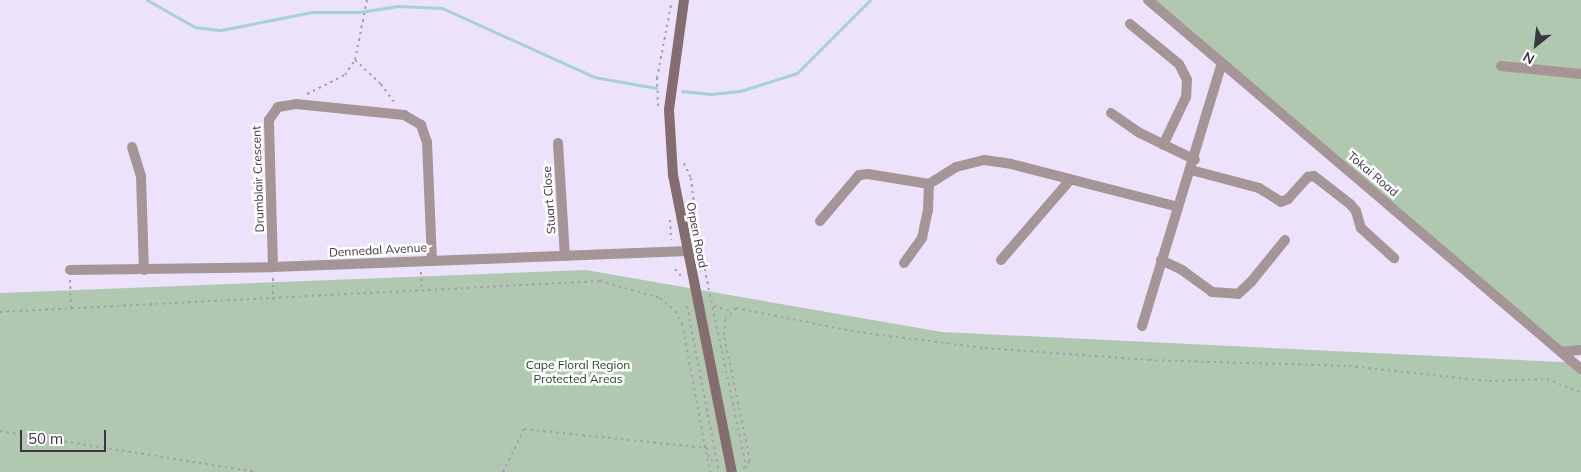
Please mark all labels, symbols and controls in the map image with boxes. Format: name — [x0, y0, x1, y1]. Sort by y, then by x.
north arrow — [1511, 20, 1561, 70]
text: N — [1520, 48, 1538, 69]
street label: Drumblair Crescent — [249, 125, 267, 233]
street label: Tokai Road — [1345, 149, 1401, 199]
street label: Stuart Close — [539, 165, 559, 235]
street label: Orpen Road — [684, 201, 710, 269]
street label: Dennedal Avenue — [329, 240, 427, 260]
park label: Cape Floral Region Protected Areas — [526, 358, 630, 386]
scale bar — [22, 420, 109, 452]
text: 50 m — [28, 429, 63, 448]

